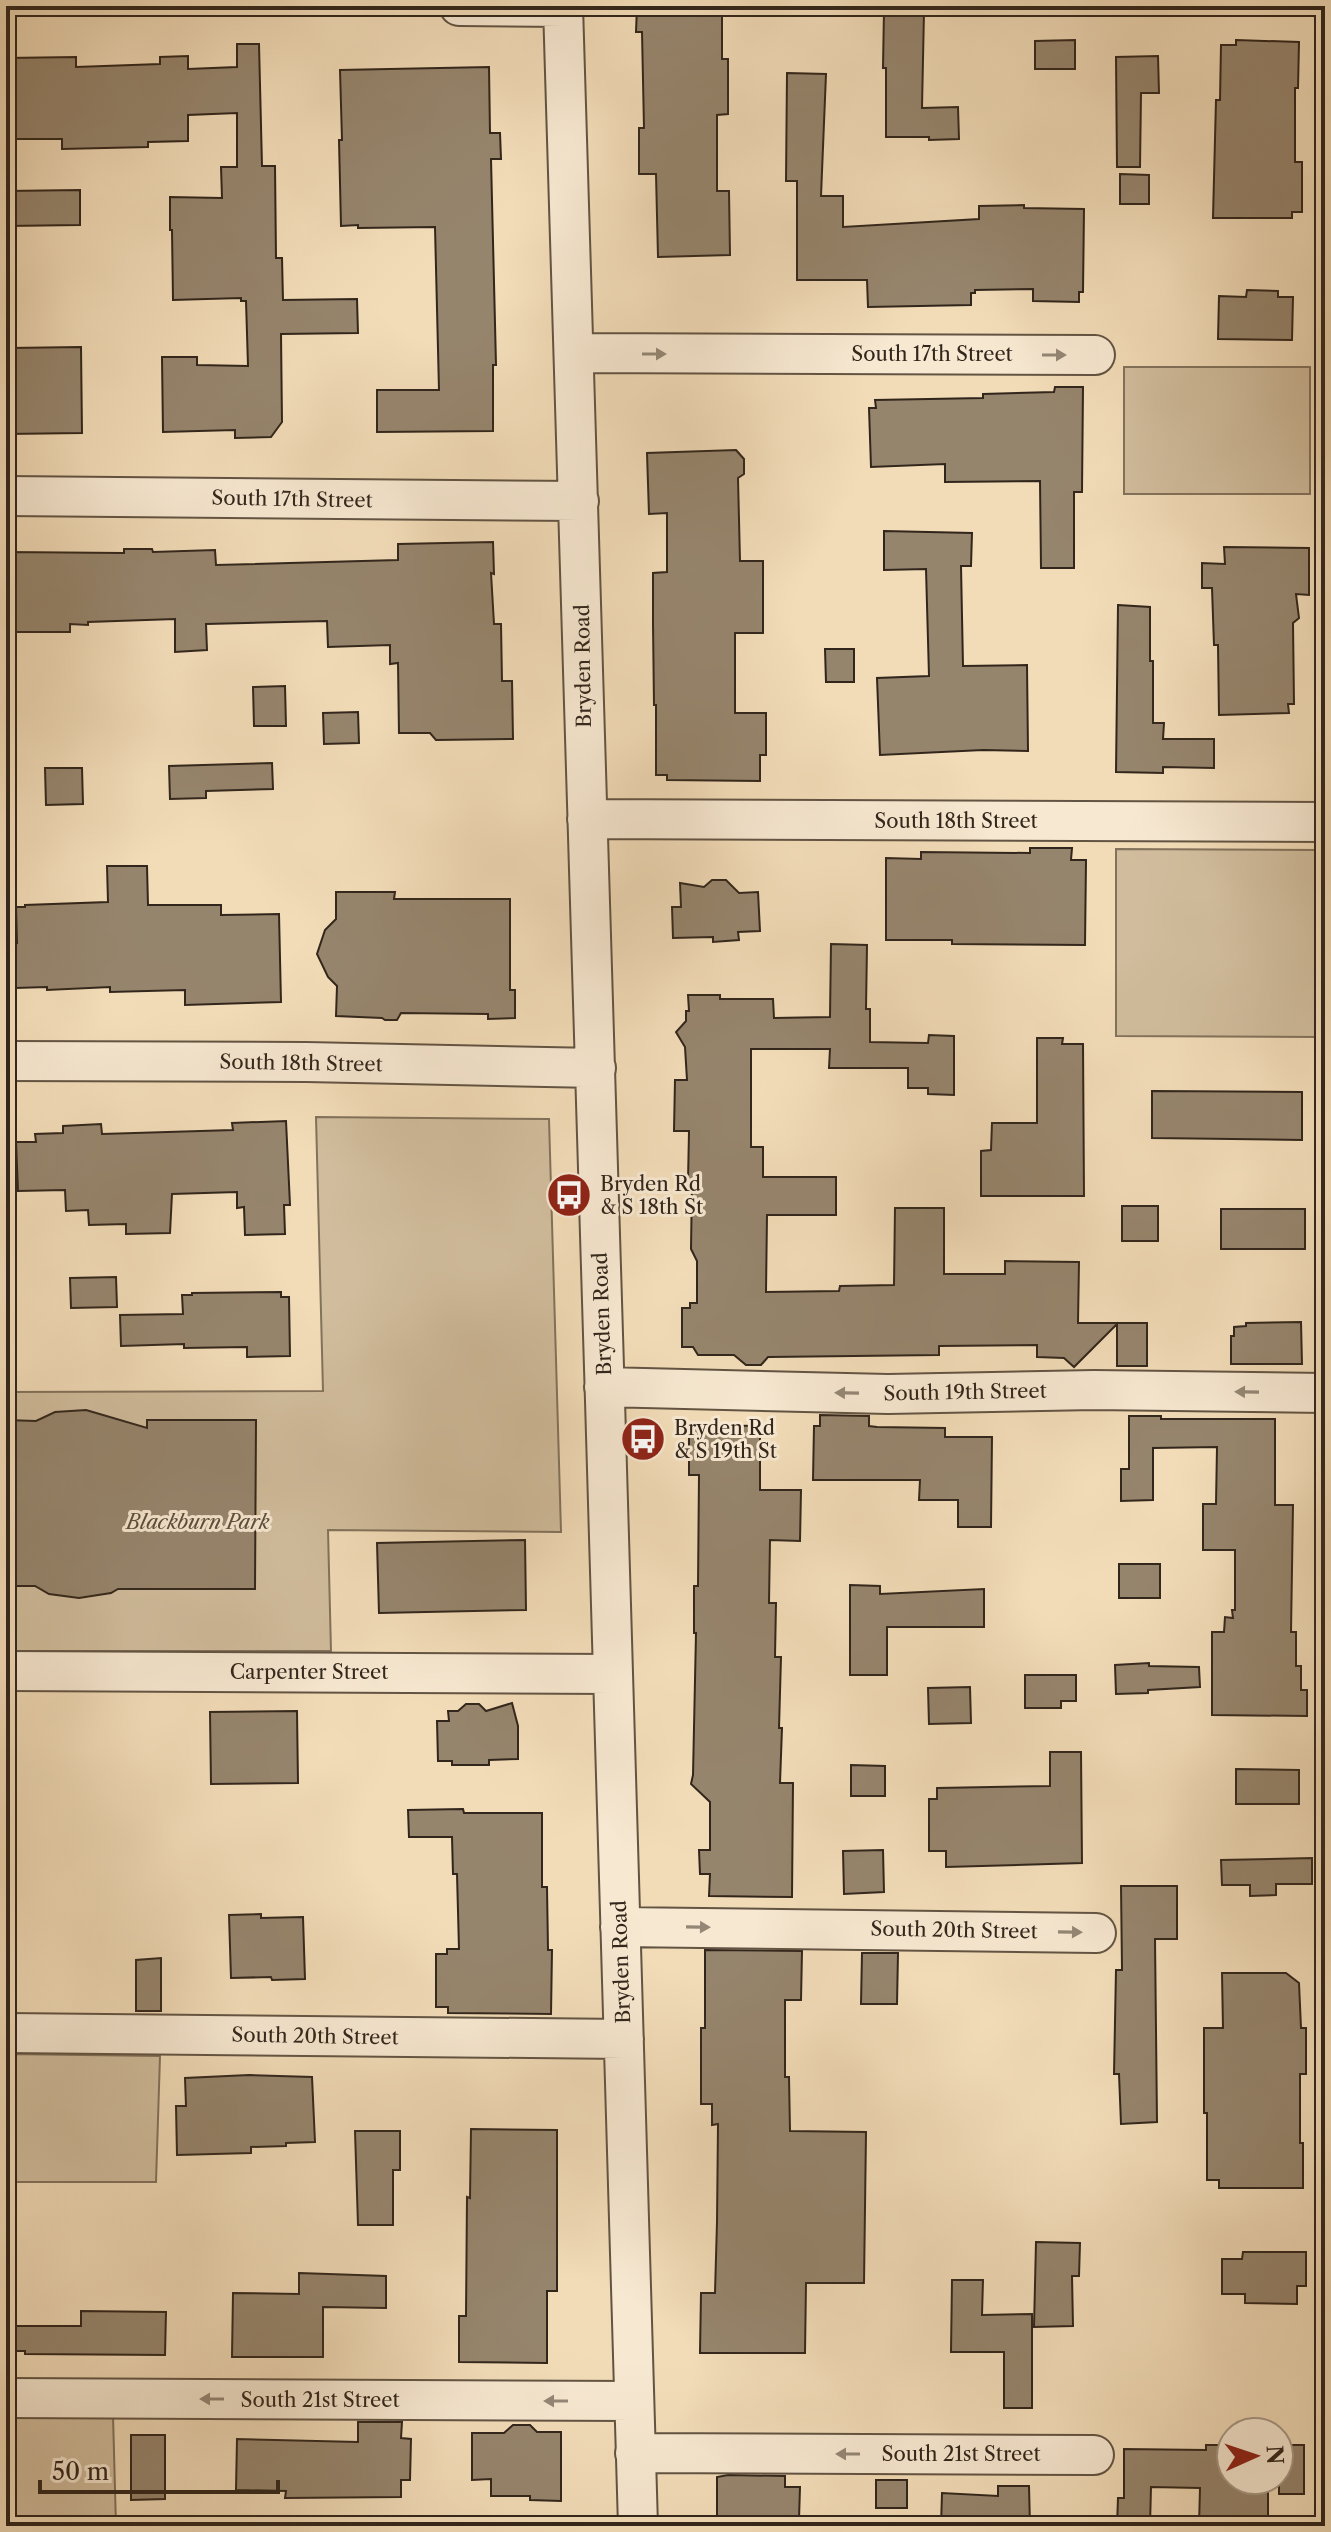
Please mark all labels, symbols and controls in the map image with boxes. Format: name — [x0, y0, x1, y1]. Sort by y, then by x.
street label: South 17th Street — [851, 342, 1013, 366]
one-way arrow — [642, 348, 667, 360]
one-way arrow — [1042, 349, 1067, 361]
street label: South 17th Street — [211, 486, 373, 512]
street label: Bryden Road — [570, 604, 596, 728]
street label: South 18th Street — [874, 809, 1038, 833]
street label: South 18th Street — [219, 1050, 383, 1076]
bus stop icon: Bryden Rd & S 18th St — [545, 1171, 593, 1219]
place label: Bryden Rd & S 18th St — [600, 1172, 703, 1219]
street label: Bryden Road — [588, 1252, 616, 1376]
street label: South 19th Street — [883, 1379, 1047, 1405]
one-way arrow — [1234, 1386, 1259, 1398]
one-way arrow — [834, 1387, 859, 1399]
bus stop icon: Bryden Rd & S 19th St — [619, 1415, 667, 1463]
place label: Bryden Rd & S 19th St — [674, 1416, 777, 1463]
park label: Blackburn Park — [124, 1510, 270, 1534]
street label: Carpenter Street — [230, 1660, 388, 1684]
street label: Bryden Road — [607, 1900, 635, 2024]
street label: South 20th Street — [870, 1917, 1038, 1943]
one-way arrow — [686, 1921, 711, 1933]
one-way arrow — [1058, 1926, 1083, 1939]
street label: South 20th Street — [231, 2023, 399, 2049]
street label: South 21st Street — [240, 2388, 400, 2412]
one-way arrow — [199, 2393, 224, 2405]
one-way arrow — [543, 2395, 568, 2407]
north arrow — [1215, 2416, 1295, 2496]
street label: South 21st Street — [881, 2442, 1041, 2466]
scale bar — [40, 2444, 278, 2494]
text: N — [1260, 2445, 1288, 2465]
one-way arrow — [835, 2448, 860, 2460]
text: 50 m — [52, 2457, 109, 2486]

